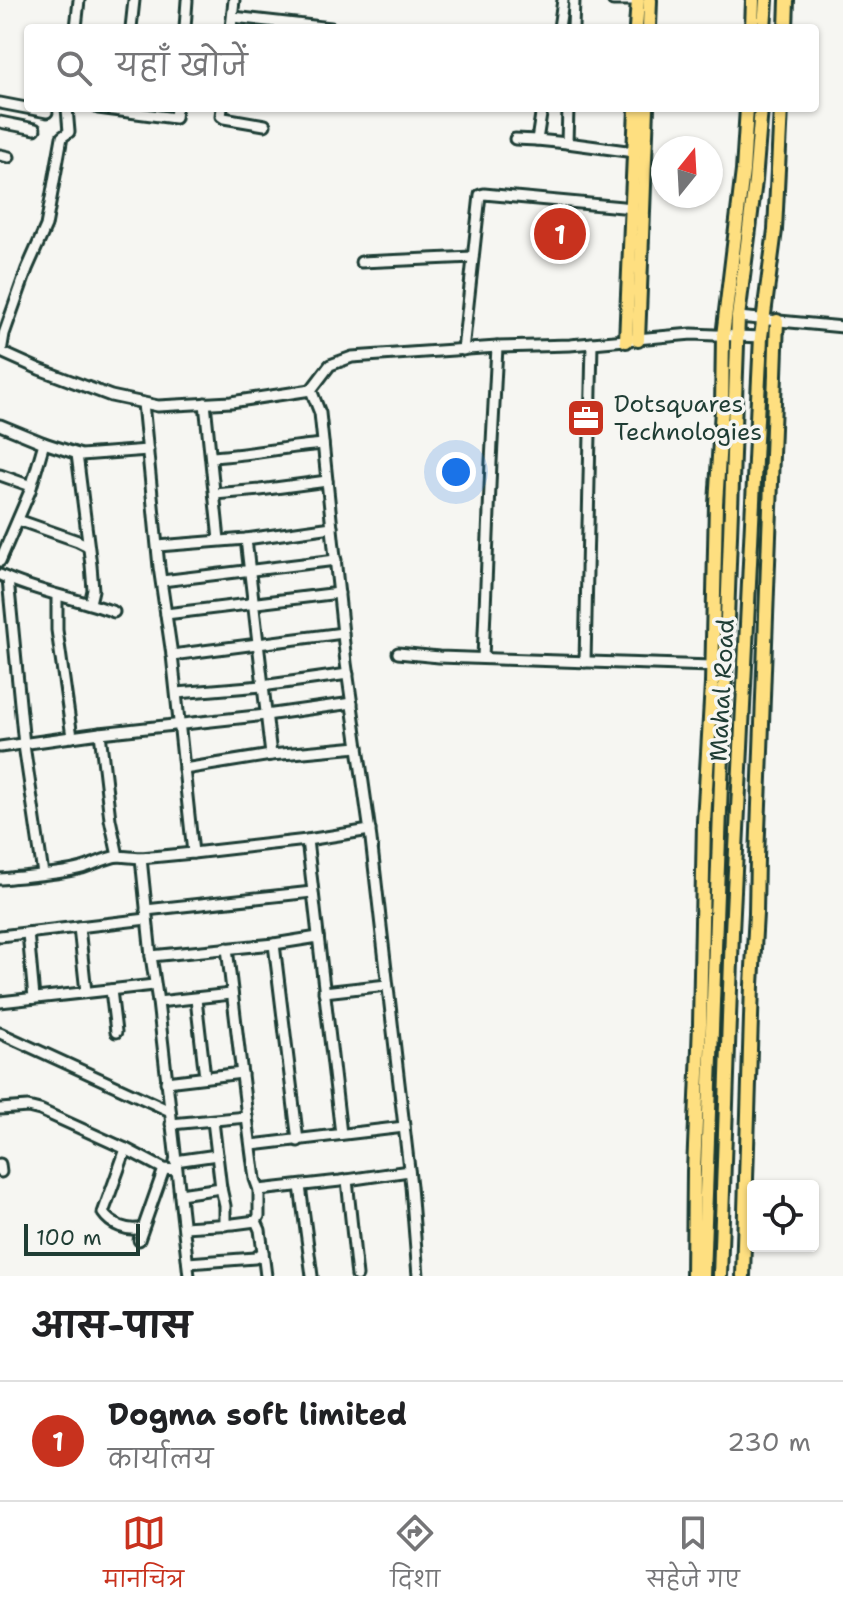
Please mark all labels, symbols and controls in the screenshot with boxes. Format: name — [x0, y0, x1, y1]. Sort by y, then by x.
search box — [24, 24, 819, 112]
text: यहाँ खोजें — [116, 45, 248, 86]
icon: search — [52, 46, 96, 90]
north arrow — [651, 136, 723, 208]
pin: 1 — [534, 204, 586, 264]
place label: Dotsquares Technologies — [614, 388, 762, 448]
office icon: Dotsquares Technologies — [565, 397, 607, 439]
your location — [436, 452, 476, 492]
street label: Mahal Road — [702, 618, 742, 762]
map controls — [747, 1180, 819, 1252]
button: locate — [747, 1180, 819, 1252]
scale bar — [24, 1220, 140, 1256]
text: 100 m — [36, 1223, 102, 1252]
text: आस-पास — [32, 1302, 191, 1348]
text: Dogma soft limited — [108, 1394, 407, 1435]
text: 1 — [52, 1424, 64, 1459]
text: 230 m — [727, 1424, 811, 1459]
text: कार्यालय — [108, 1441, 213, 1476]
tab: मानचित्र — [103, 1511, 184, 1604]
tab: दिशा — [390, 1511, 440, 1604]
tab: सहेजे गए — [647, 1511, 740, 1604]

